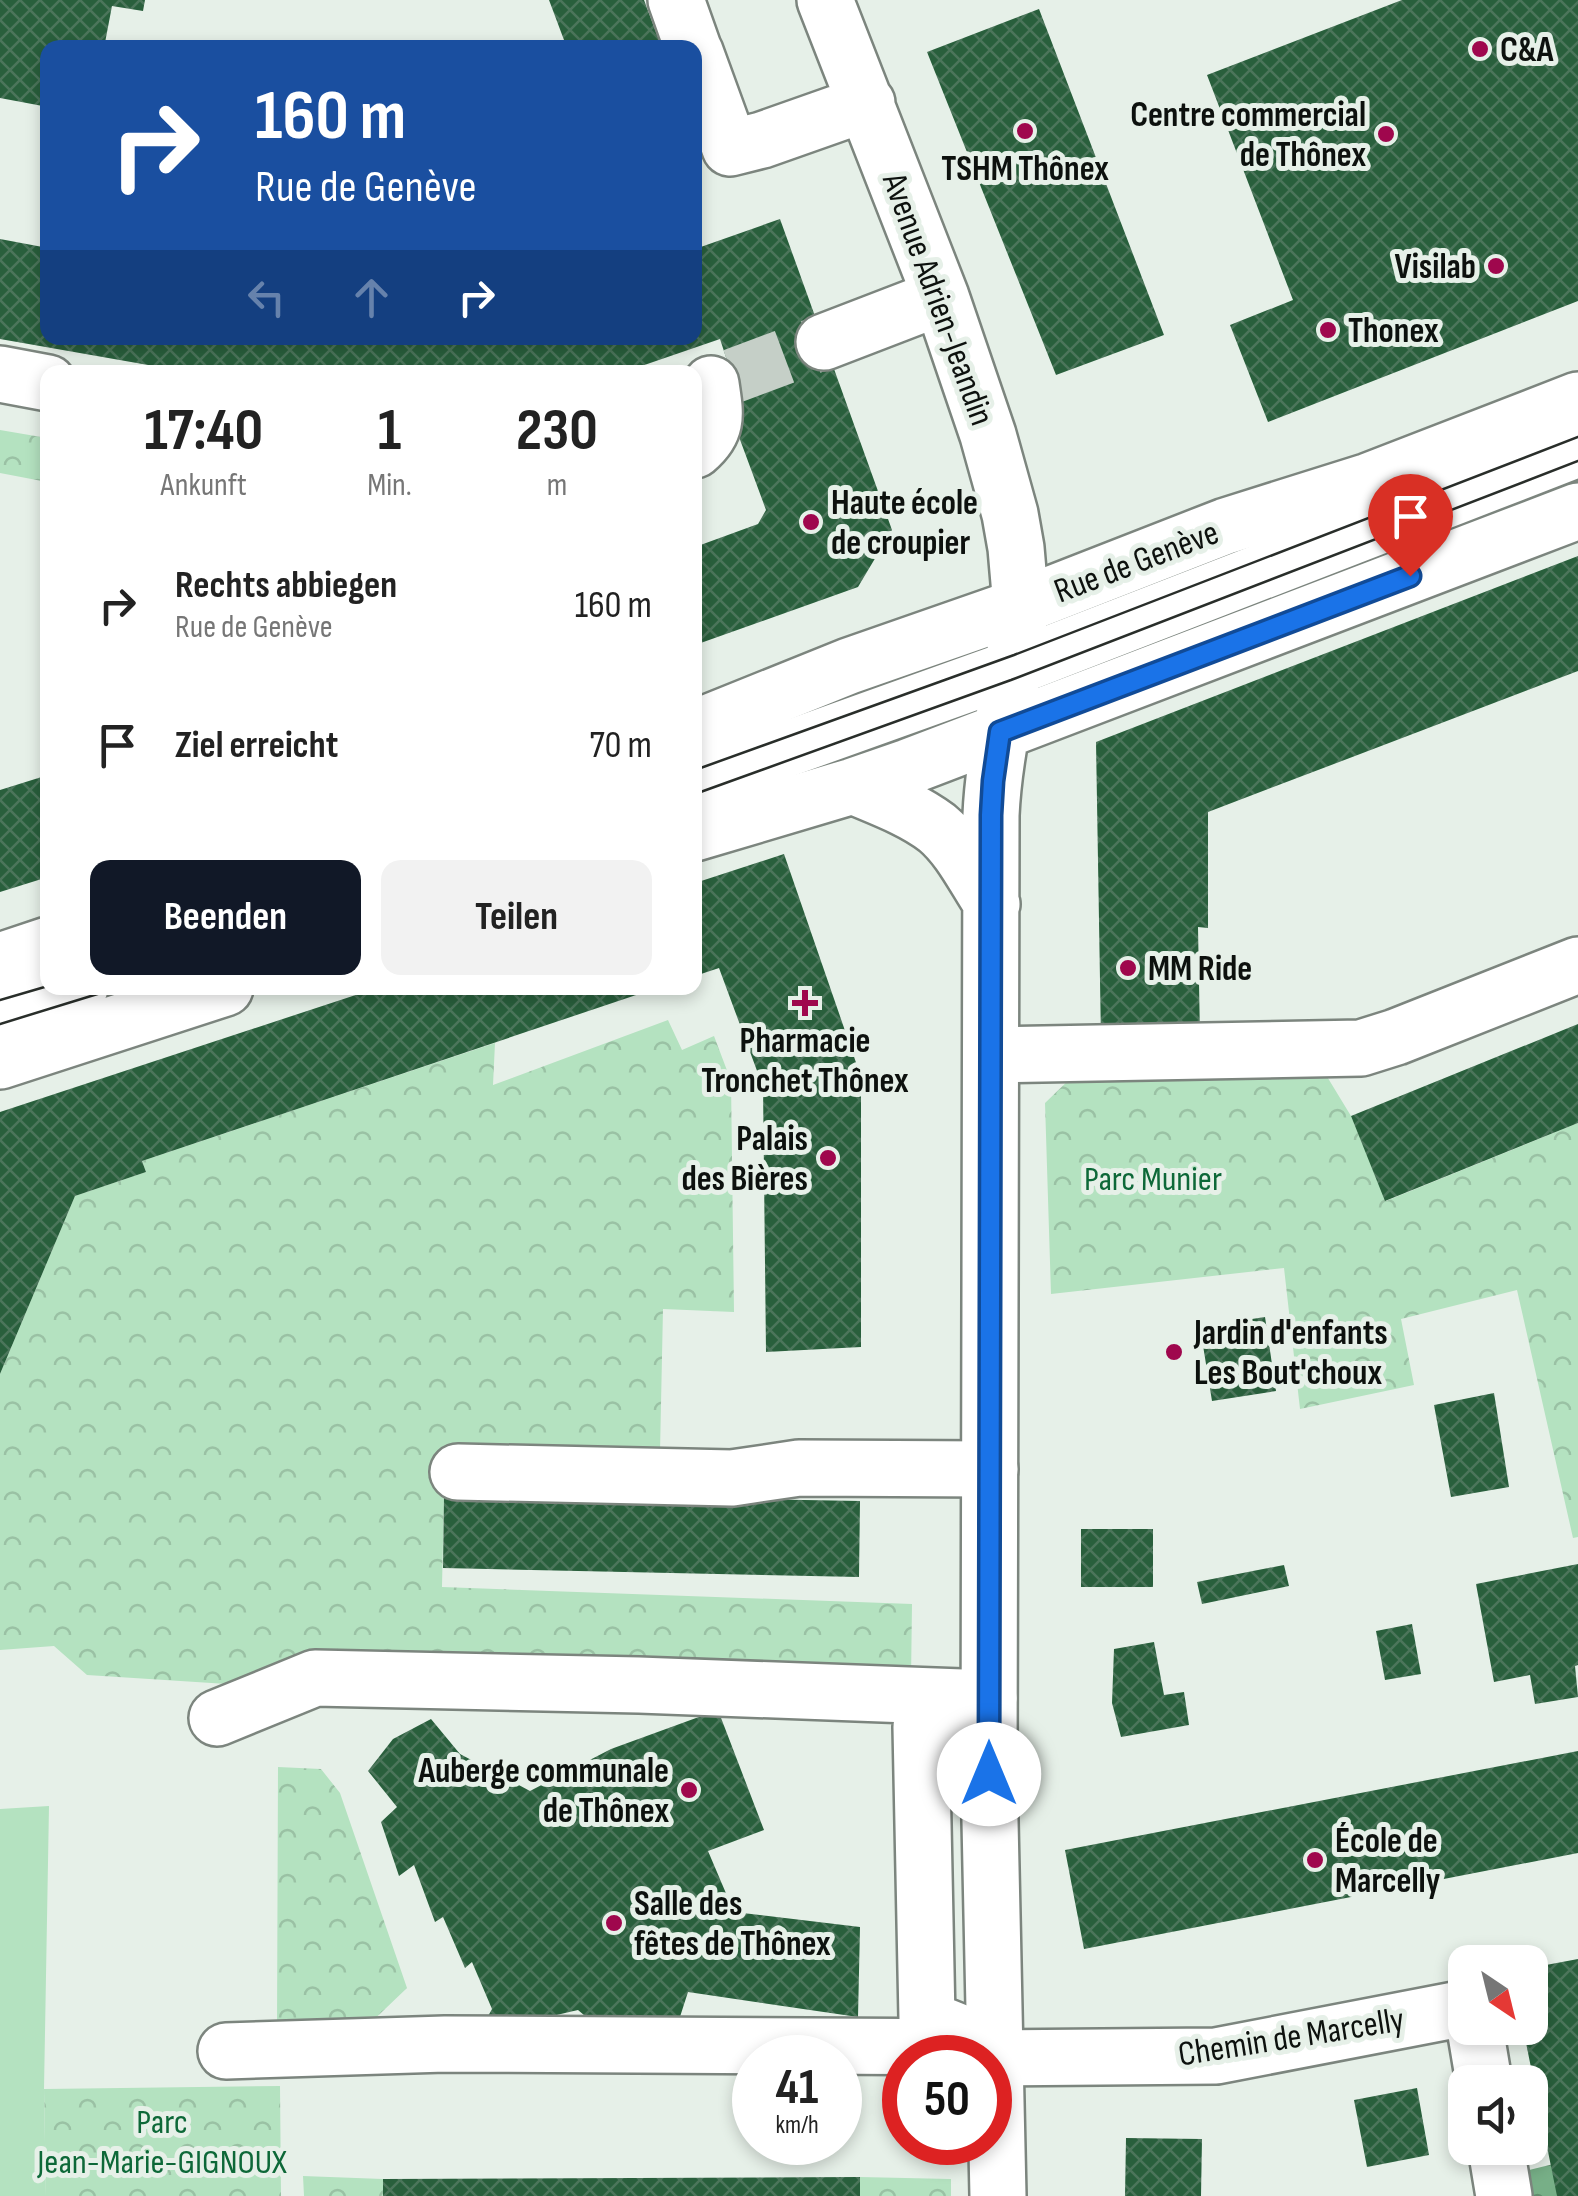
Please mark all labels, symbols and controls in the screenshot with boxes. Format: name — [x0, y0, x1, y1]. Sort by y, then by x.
place label: C&A — [1500, 29, 1554, 72]
marker: C&A — [1469, 38, 1491, 60]
text: 160 m — [255, 75, 406, 159]
icon: right — [90, 80, 220, 210]
place label: Centre commercial de Thônex — [1130, 94, 1366, 177]
marker: TSHM Thônex — [1014, 120, 1036, 142]
marker: Centre commercial de Thônex — [1375, 123, 1397, 145]
place label: TSHM Thônex — [941, 148, 1109, 191]
text: Rue de Genève — [255, 160, 477, 215]
street label: Avenue Adrien-Jeandin — [872, 167, 1003, 431]
place label: Visilab — [1395, 246, 1476, 289]
marker: Visilab — [1485, 255, 1507, 277]
icon: left — [239, 270, 294, 325]
icon: ahead — [344, 270, 399, 325]
icon: right — [449, 270, 504, 325]
place label: Thonex — [1348, 310, 1439, 353]
marker: Thonex — [1317, 319, 1339, 341]
text: 17:40 — [144, 395, 263, 467]
text: 1 — [378, 395, 401, 467]
text: 230 — [516, 395, 598, 467]
text: Ankunft — [160, 466, 247, 505]
text: Min. — [367, 466, 412, 505]
text: m — [547, 466, 567, 505]
pin — [1368, 474, 1453, 577]
place label: Haute école de croupier — [831, 482, 978, 565]
icon: arrive — [1383, 489, 1438, 544]
marker: Haute école de croupier — [800, 511, 822, 533]
street label: Rue de Genève — [1048, 511, 1225, 613]
text: Rechts abbiegen — [175, 563, 397, 608]
icon: right — [90, 578, 145, 633]
text: 160 m — [575, 583, 652, 628]
text: Rue de Genève — [175, 608, 333, 647]
icon: arrive — [90, 718, 145, 773]
text: Ziel erreicht — [175, 723, 338, 768]
text: 70 m — [590, 723, 652, 768]
button: Beenden — [90, 860, 361, 975]
button: Teilen — [381, 860, 652, 975]
place label: MM Ride — [1148, 948, 1252, 991]
marker: MM Ride — [1117, 957, 1139, 979]
marker: Pharmacie Tronchet Thônex — [794, 992, 816, 1014]
place label: Pharmacie Tronchet Thônex — [701, 1020, 909, 1103]
place label: Palais des Bières — [681, 1118, 808, 1201]
marker: Palais des Bières — [817, 1147, 839, 1169]
park label: Parc Munier — [1084, 1158, 1222, 1201]
place label: Jardin d'enfants Les Bout'choux — [1193, 1312, 1388, 1395]
marker: Jardin d'enfants Les Bout'choux — [1163, 1341, 1185, 1363]
position arrow — [937, 1722, 1041, 1826]
place label: Auberge communale de Thônex — [417, 1750, 669, 1833]
marker: Auberge communale de Thônex — [678, 1779, 700, 1801]
place label: École de Marcelly — [1335, 1820, 1441, 1903]
marker: École de Marcelly — [1304, 1849, 1326, 1871]
place label: Salle des fêtes de Thônex — [634, 1883, 831, 1966]
marker: Salle des fêtes de Thônex — [603, 1912, 625, 1934]
north arrow — [1448, 1945, 1548, 2045]
map controls — [1448, 1945, 1548, 2165]
street label: Chemin de Marcelly — [1175, 1998, 1407, 2077]
speed limit sign: 50 — [882, 2035, 1012, 2165]
text: 41 — [776, 2058, 818, 2118]
button: sound — [1448, 2065, 1548, 2165]
park label: Parc Jean-Marie-GIGNOUX — [36, 2101, 287, 2184]
text: km/h — [775, 2110, 819, 2141]

